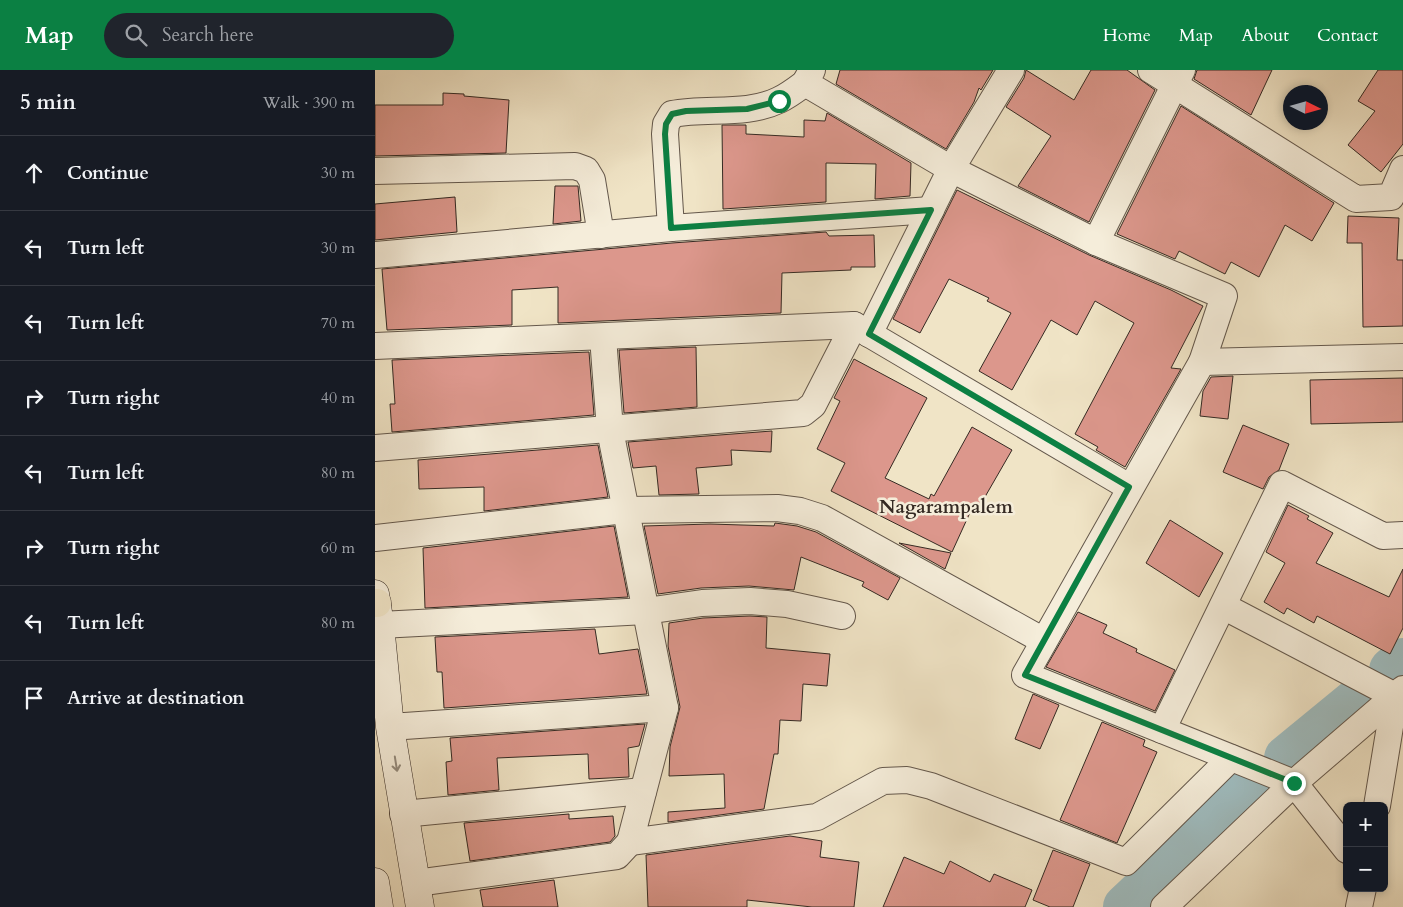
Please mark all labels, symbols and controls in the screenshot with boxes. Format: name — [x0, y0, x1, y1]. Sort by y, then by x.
search box — [104, 13, 454, 58]
text: Map — [25, 19, 74, 52]
icon: search — [122, 21, 150, 49]
text: Search here — [162, 22, 254, 48]
text: Home — [1103, 23, 1151, 48]
text: Map — [1179, 23, 1213, 48]
text: About — [1241, 23, 1289, 48]
text: Contact — [1317, 23, 1378, 48]
north arrow — [1283, 85, 1328, 130]
text: 5 min — [20, 88, 76, 117]
route start — [768, 90, 791, 113]
text: Walk · 390 m — [263, 92, 355, 114]
icon: ahead — [20, 159, 48, 187]
text: Continue — [67, 160, 149, 186]
text: 30 m — [321, 162, 355, 184]
icon: left — [20, 234, 48, 262]
text: Turn left — [67, 235, 144, 261]
text: 30 m — [321, 237, 355, 259]
icon: left — [20, 309, 48, 337]
text: Turn left — [67, 310, 144, 336]
text: 70 m — [321, 312, 355, 334]
icon: right — [20, 384, 48, 412]
text: Turn right — [67, 385, 159, 411]
text: 40 m — [321, 387, 355, 409]
icon: left — [20, 459, 48, 487]
text: Turn left — [67, 460, 144, 486]
text: 80 m — [321, 462, 355, 484]
district label: Nagarampalem — [879, 494, 1013, 520]
icon: right — [20, 534, 48, 562]
text: Turn right — [67, 535, 159, 561]
text: 60 m — [321, 537, 355, 559]
icon: left — [20, 609, 48, 637]
text: Turn left — [67, 610, 144, 636]
text: 80 m — [321, 612, 355, 634]
icon: arrive — [20, 684, 48, 712]
text: Arrive at destination — [67, 685, 244, 711]
one-way arrow — [391, 756, 401, 772]
route end — [1283, 772, 1306, 795]
map controls — [1343, 802, 1388, 892]
button: + — [1343, 802, 1388, 847]
button: − — [1343, 847, 1388, 892]

